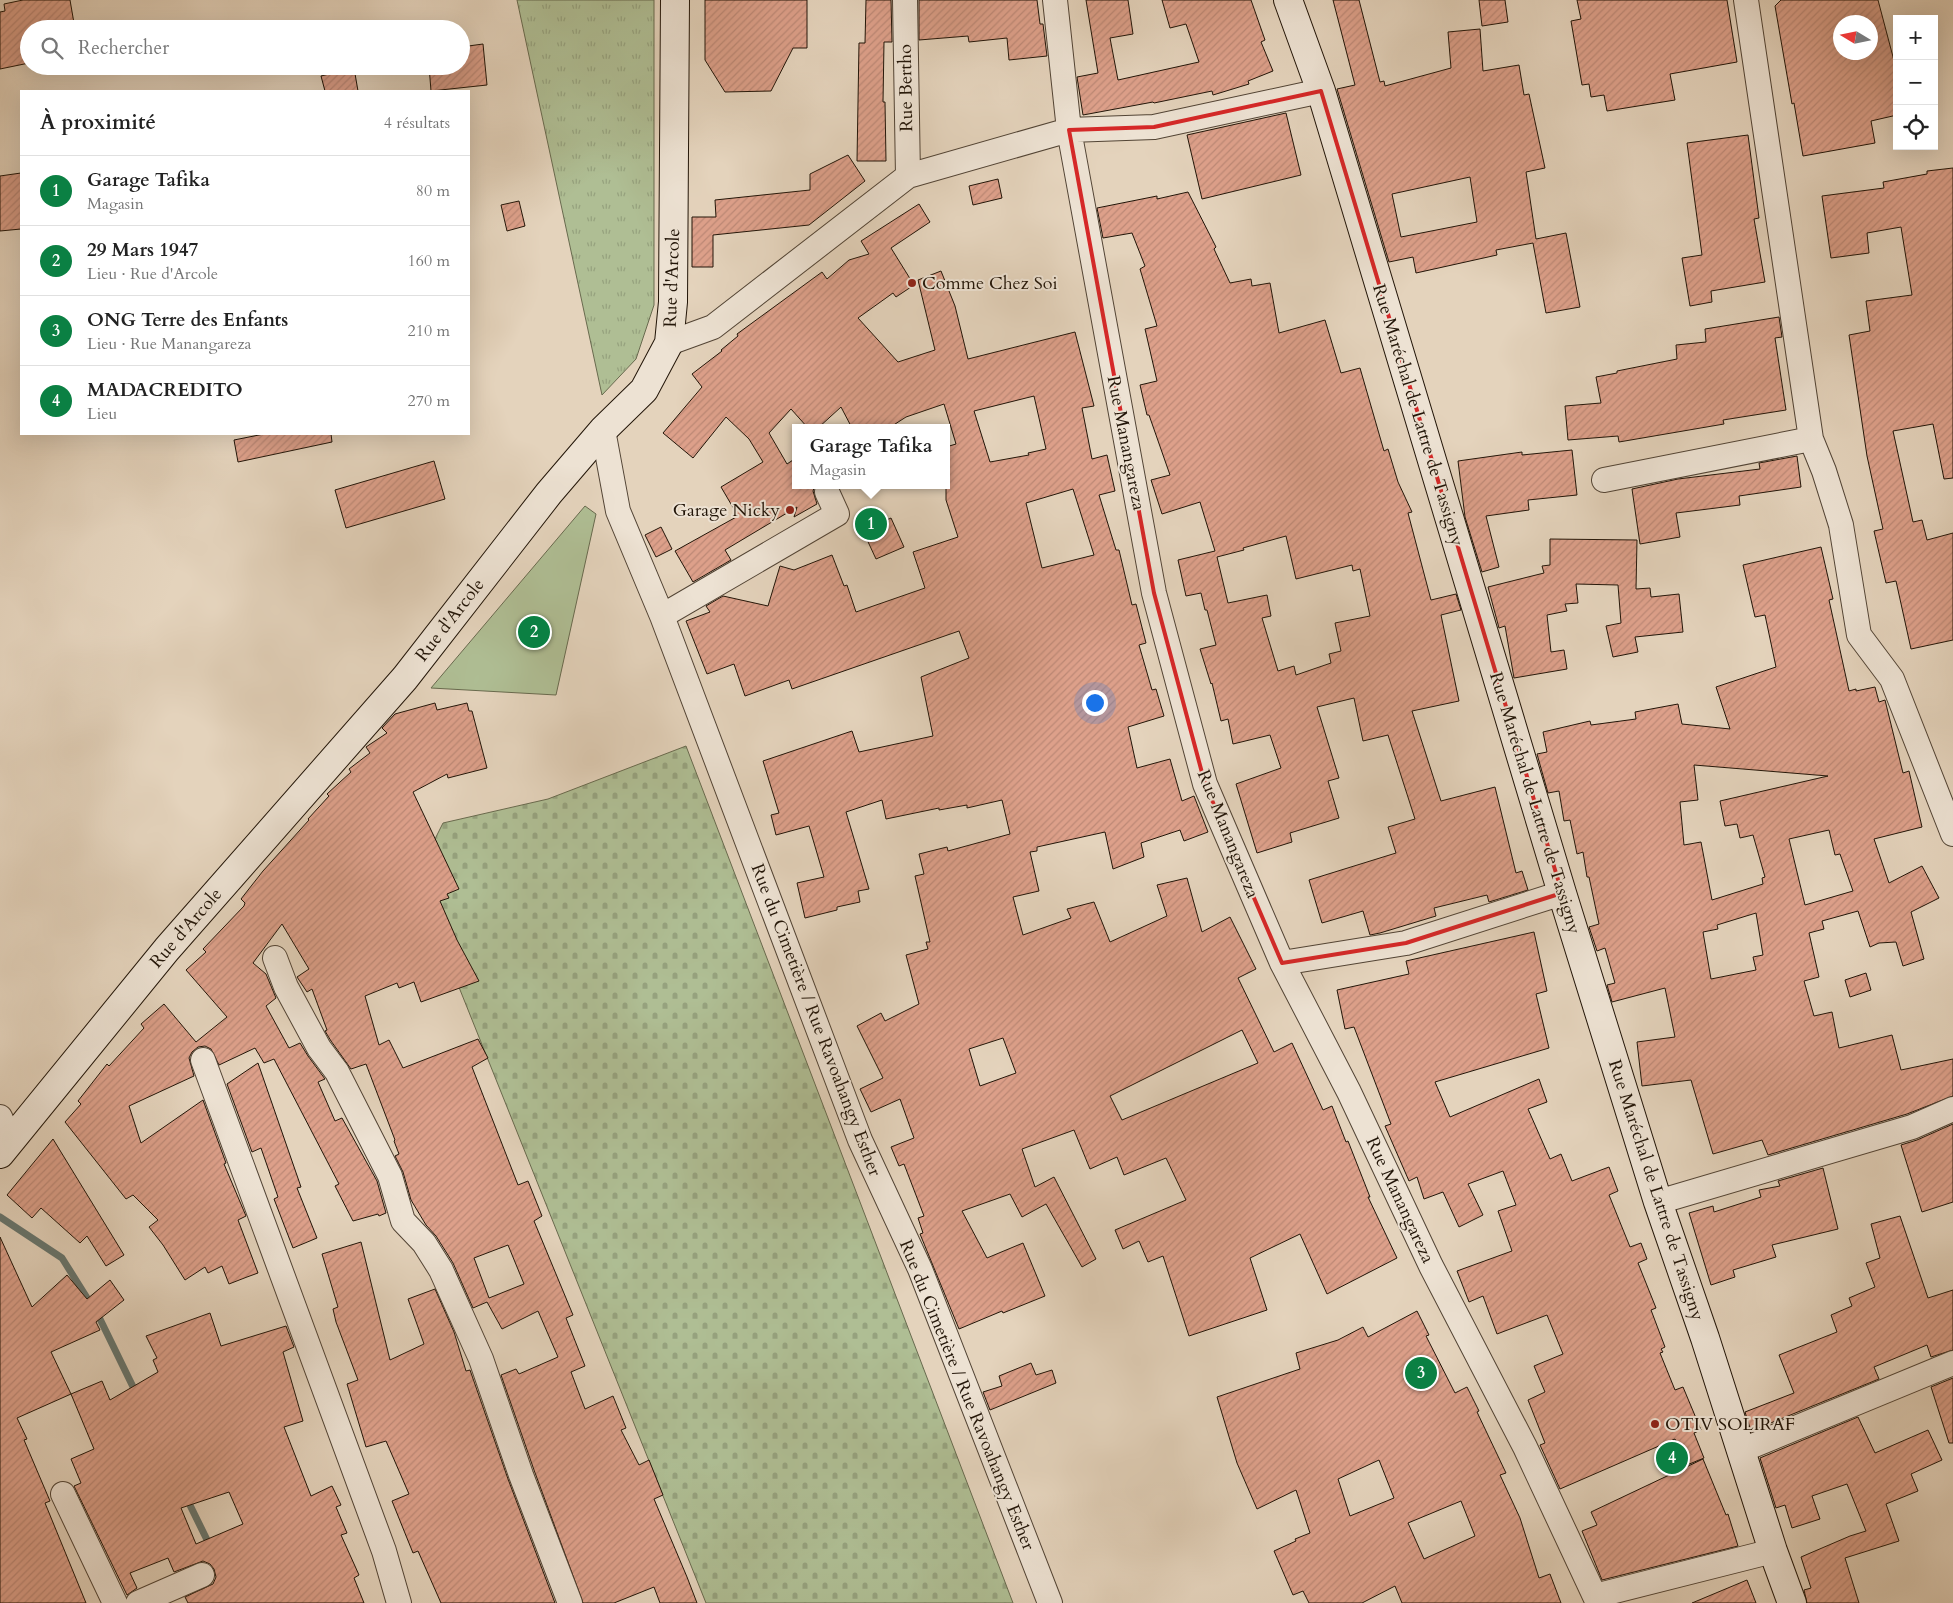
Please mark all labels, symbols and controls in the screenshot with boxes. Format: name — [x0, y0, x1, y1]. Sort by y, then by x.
north arrow — [1833, 15, 1878, 60]
map controls — [1893, 15, 1938, 150]
button: + — [1893, 15, 1938, 60]
search box — [20, 20, 470, 75]
icon: search — [38, 34, 66, 62]
text: Rechercher — [78, 35, 169, 61]
street label: Rue Bertho — [893, 44, 919, 132]
button: − — [1893, 60, 1938, 105]
button: locate — [1893, 105, 1938, 150]
text: À proximité — [40, 108, 156, 137]
text: 4 résultats — [384, 112, 450, 134]
text: Garage Tafika — [87, 167, 210, 193]
text: 1 — [52, 180, 60, 202]
text: 80 m — [416, 180, 450, 202]
text: Magasin — [87, 193, 144, 215]
street label: Rue d'Arcole — [658, 228, 686, 328]
text: 29 Mars 1947 — [87, 237, 198, 263]
text: 2 — [52, 250, 60, 272]
text: 160 m — [408, 250, 450, 272]
text: Lieu · Rue d'Arcole — [87, 263, 218, 285]
place label: Comme Chez Soi — [922, 271, 1057, 296]
marker: Comme Chez Soi — [906, 277, 918, 289]
street label: Rue Maréchal de Lattre de Tassigny — [1366, 281, 1470, 550]
text: ONG Terre des Enfants — [87, 307, 288, 333]
text: 3 — [52, 320, 60, 342]
text: 210 m — [408, 320, 450, 342]
text: Lieu · Rue Manangareza — [87, 333, 251, 355]
street label: Rue Manangareza — [1101, 373, 1151, 513]
text: MADACREDITO — [87, 377, 243, 403]
text: 4 — [52, 390, 60, 412]
text: 270 m — [408, 390, 450, 412]
text: Lieu — [87, 403, 117, 425]
popup — [792, 424, 950, 489]
text: Garage Tafika — [810, 433, 932, 459]
text: Magasin — [810, 459, 866, 481]
place label: Garage Nicky — [673, 498, 780, 523]
marker: Garage Nicky — [784, 504, 796, 516]
pin: 1 — [855, 505, 887, 543]
street label: Rue d'Arcole — [410, 573, 490, 667]
pin: 2 — [518, 613, 550, 651]
street label: Rue Maréchal de Lattre de Tassigny — [1483, 669, 1587, 938]
your location — [1082, 690, 1108, 716]
street label: Rue Manangareza — [1191, 766, 1265, 902]
street label: Rue du Cimetière / Rue Ravoahangy Esther — [745, 860, 887, 1180]
street label: Rue d'Arcole — [144, 882, 228, 974]
street label: Rue Maréchal de Lattre de Tassigny — [1602, 1056, 1710, 1324]
street label: Rue Manangareza — [1360, 1133, 1440, 1267]
street label: Rue du Cimetière / Rue Ravoahangy Esther — [893, 1236, 1041, 1554]
pin: 3 — [1405, 1354, 1437, 1392]
place label: OTIV SOLIRAF — [1665, 1412, 1795, 1437]
marker: OTIV SOLIRAF — [1649, 1418, 1661, 1430]
pin: 4 — [1656, 1439, 1688, 1477]

